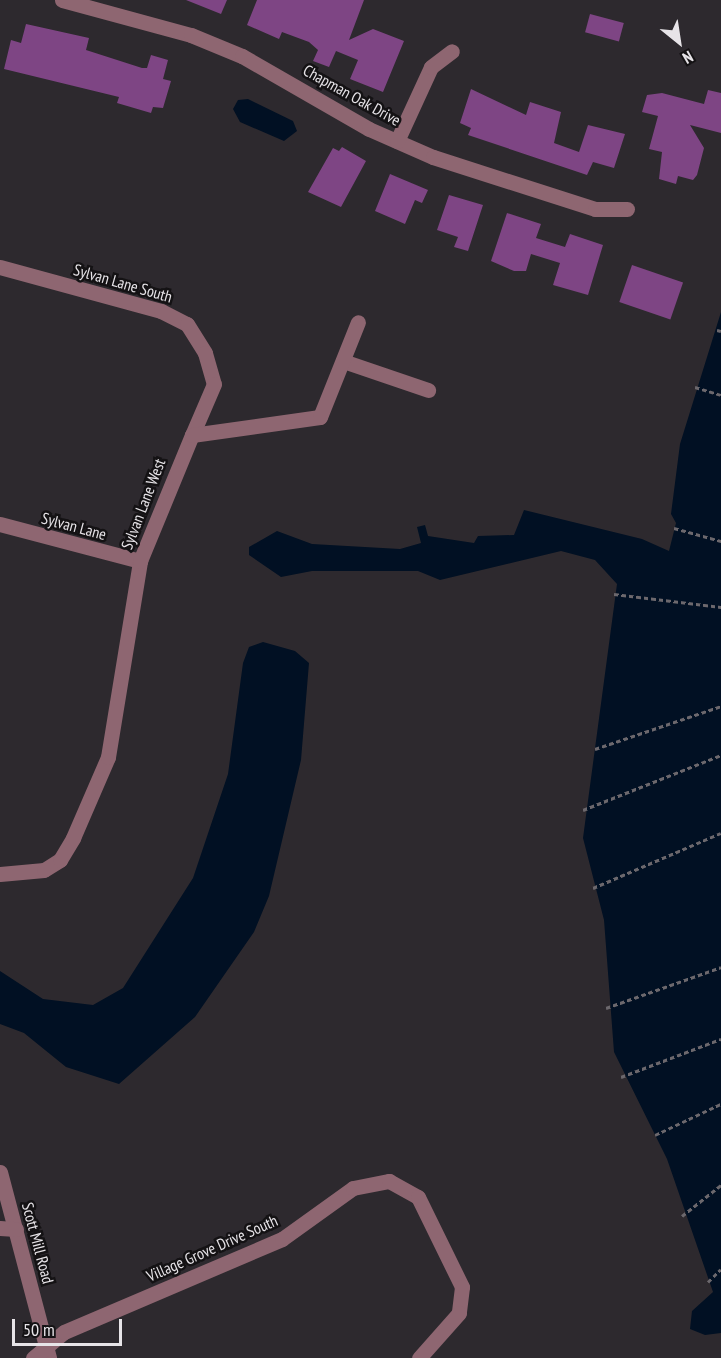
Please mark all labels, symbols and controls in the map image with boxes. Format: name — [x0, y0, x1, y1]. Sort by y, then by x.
north arrow — [649, 12, 709, 72]
text: N — [679, 47, 697, 68]
street label: Chapman Oak Drive — [300, 60, 404, 130]
street label: Sylvan Lane South — [72, 260, 174, 306]
street label: Sylvan Lane West — [117, 456, 169, 552]
street label: Sylvan Lane — [40, 508, 108, 544]
street label: Scott Mill Road — [18, 1200, 58, 1286]
street label: Village Grove Drive South — [143, 1210, 281, 1286]
scale bar — [15, 1307, 124, 1345]
text: 50 m — [23, 1318, 55, 1341]

